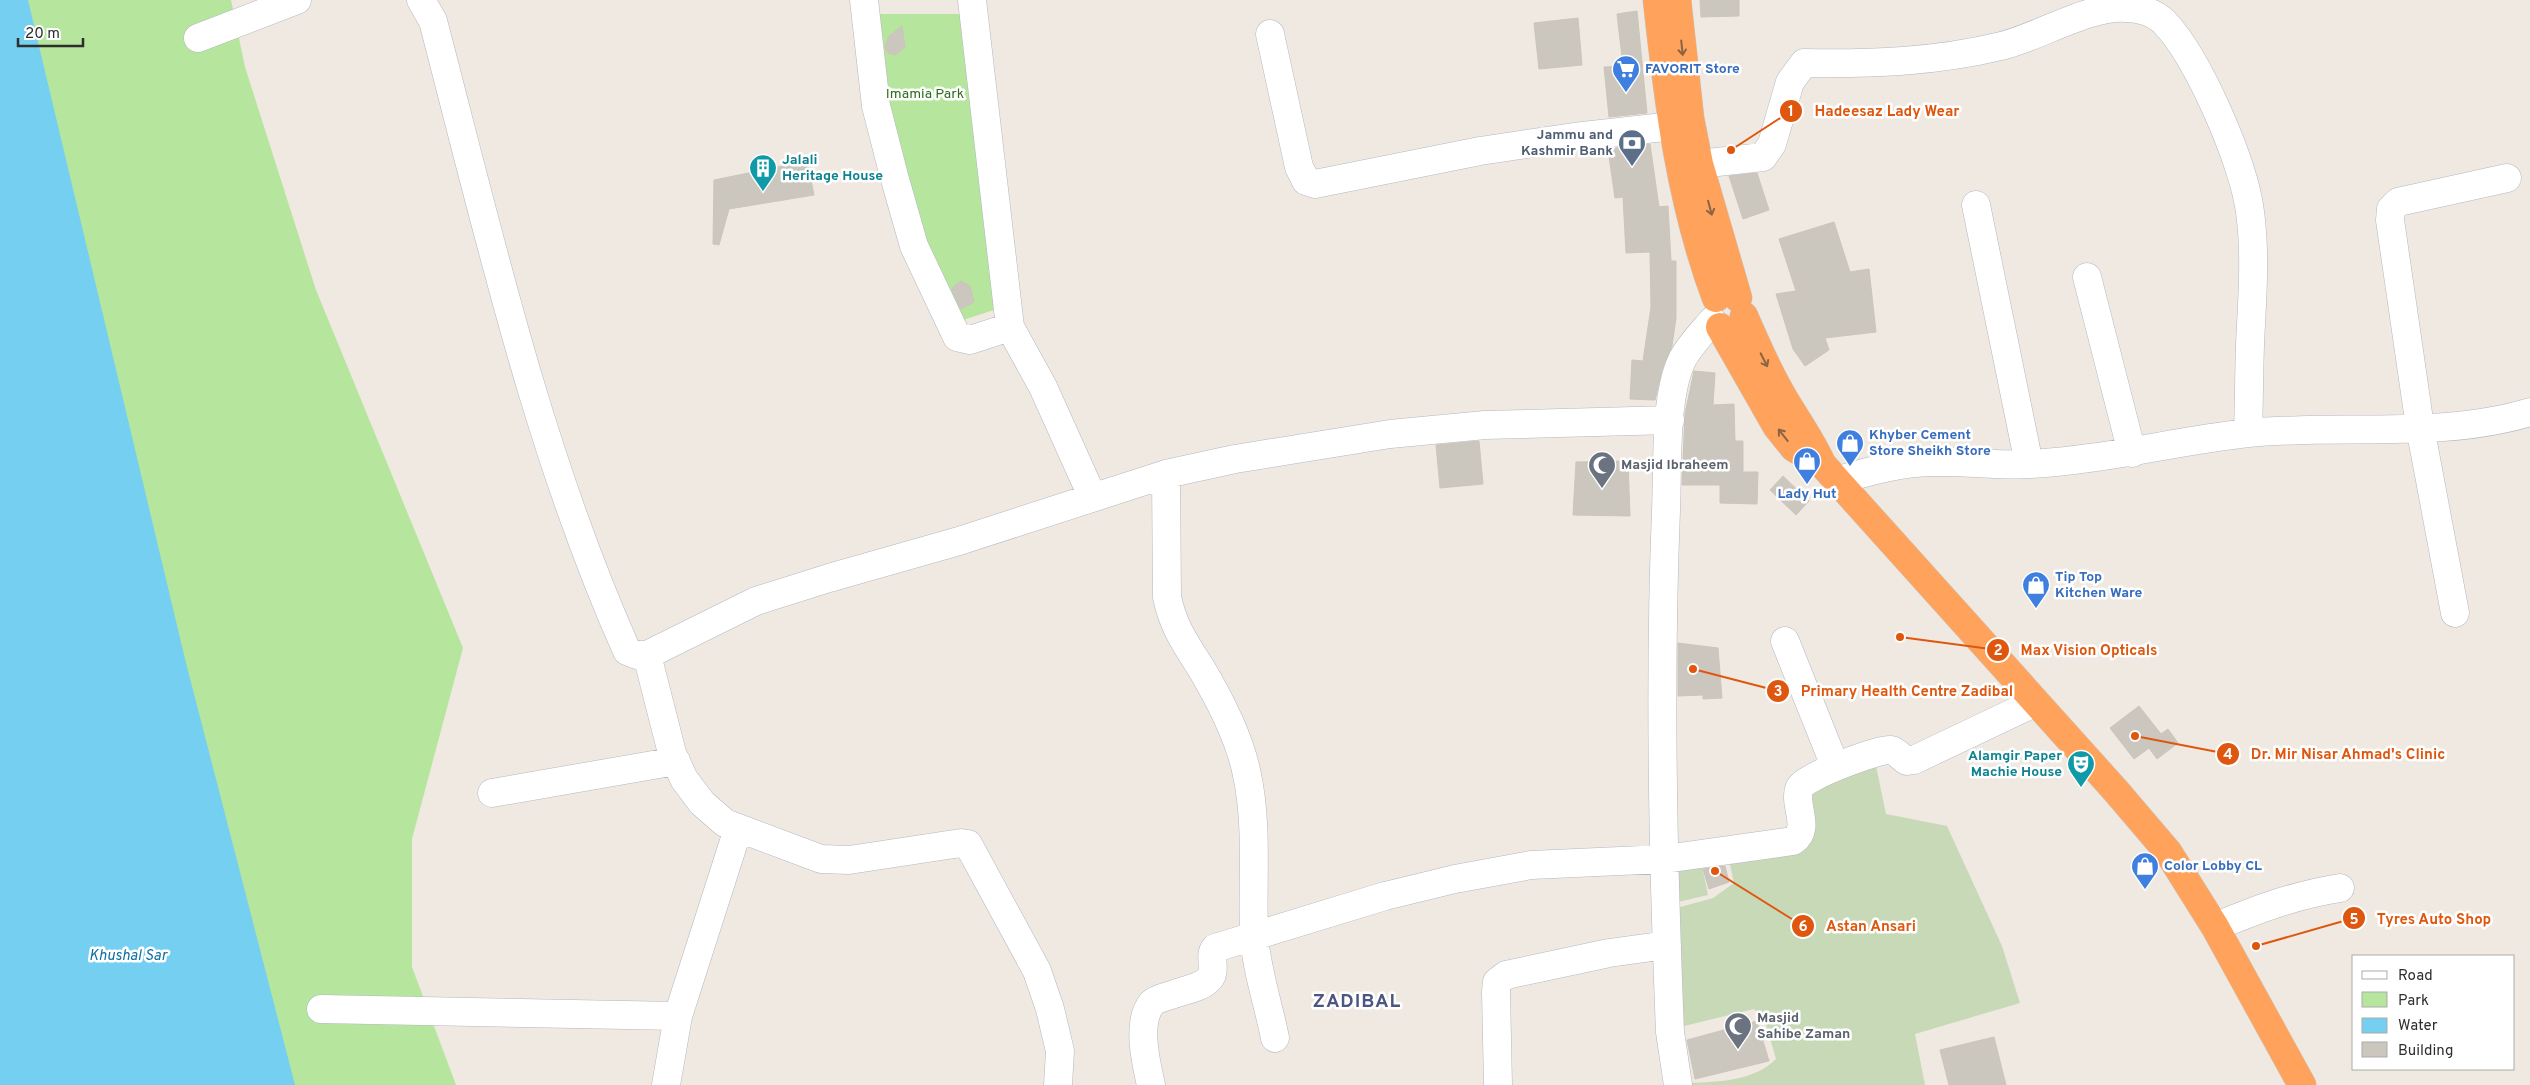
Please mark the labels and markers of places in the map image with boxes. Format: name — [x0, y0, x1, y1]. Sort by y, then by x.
supermarket icon: FAVORIT Store — [1611, 54, 1641, 93]
place label: FAVORIT Store — [1645, 61, 1740, 78]
callout: Hadeesaz Lady Wear — [1779, 96, 1969, 126]
place label: Jammu and Kashmir Bank — [1521, 127, 1613, 160]
bank icon: Jammu and Kashmir Bank — [1617, 128, 1647, 167]
place label: Jalali Heritage House — [782, 152, 883, 185]
building icon: Jalali Heritage House — [748, 153, 778, 192]
place label: Khyber Cement Store Sheikh Store — [1869, 427, 1991, 460]
shop icon: Khyber Cement Store Sheikh Store — [1835, 428, 1865, 467]
shop icon: Lady Hut — [1792, 446, 1822, 485]
mosque icon: Masjid Ibraheem — [1587, 450, 1617, 489]
place label: Masjid Ibraheem — [1621, 457, 1729, 474]
place label: Lady Hut — [1777, 486, 1837, 503]
place label: Tip Top Kitchen Ware — [2055, 569, 2143, 602]
shop icon: Tip Top Kitchen Ware — [2021, 570, 2051, 609]
callout: Max Vision Opticals — [1985, 635, 2168, 665]
callout: Primary Health Centre Zadibal — [1766, 676, 2023, 706]
callout: Dr. Mir Nisar Ahmad's Clinic — [2216, 739, 2456, 769]
place label: Alamgir Paper Machie House — [1968, 748, 2062, 781]
theatre icon: Alamgir Paper Machie House — [2066, 749, 2096, 788]
shop icon: Color Lobby CL — [2130, 851, 2160, 890]
place label: Color Lobby CL — [2164, 858, 2262, 875]
callout: Tyres Auto Shop — [2342, 903, 2502, 933]
callout: Astan Ansari — [1790, 911, 1926, 941]
place label: Masjid Sahibe Zaman — [1757, 1010, 1850, 1043]
mosque icon: Masjid Sahibe Zaman — [1723, 1011, 1753, 1050]

